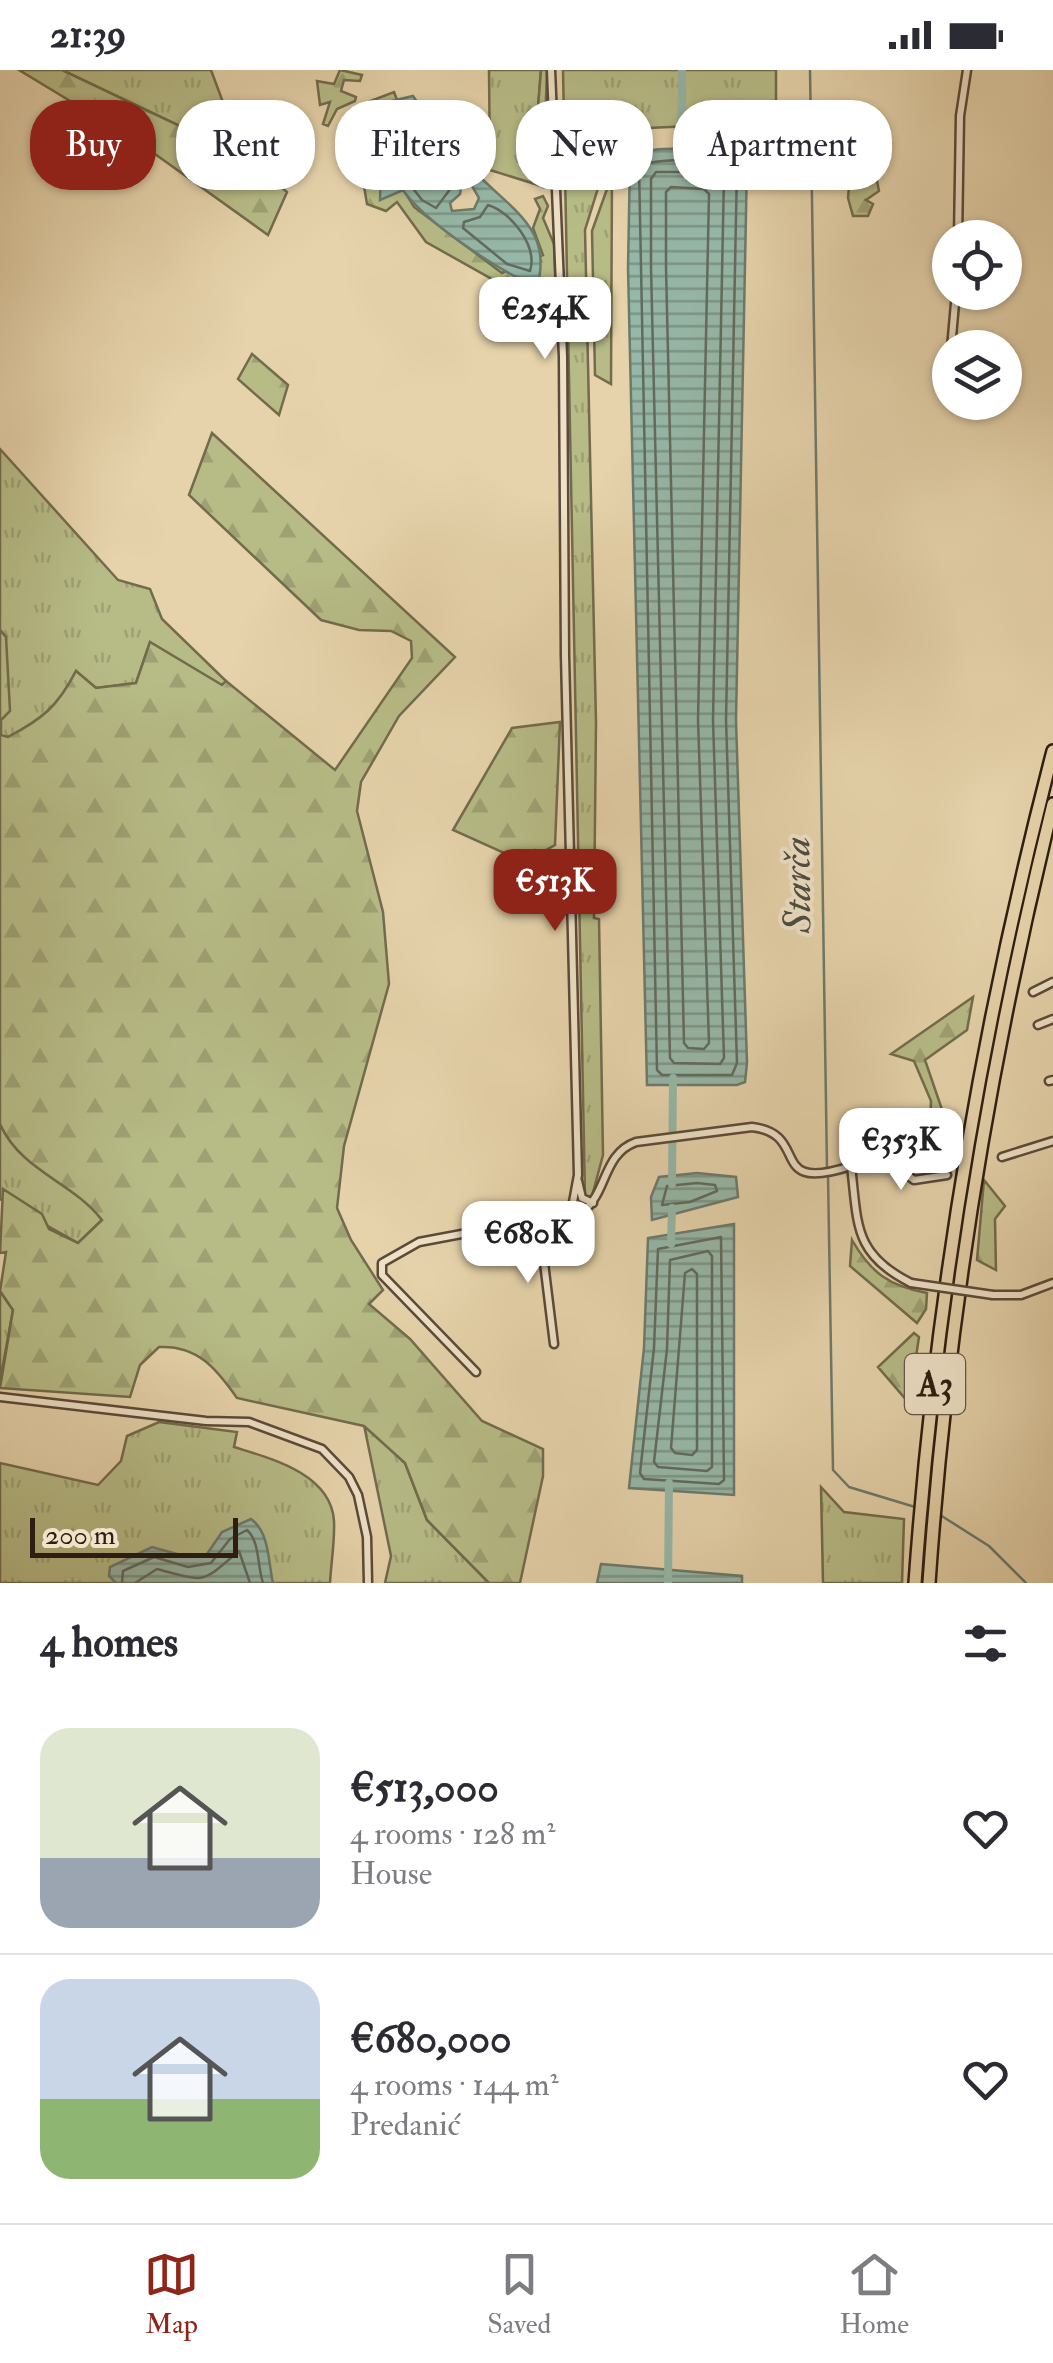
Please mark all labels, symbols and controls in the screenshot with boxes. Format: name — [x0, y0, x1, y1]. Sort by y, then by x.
text: 21:39 — [50, 11, 126, 59]
chip: Buy — [30, 100, 156, 190]
chip: Rent — [176, 100, 315, 190]
chip: Filters — [335, 100, 496, 190]
chip: New — [516, 100, 653, 190]
chip: Apartment — [673, 100, 892, 190]
map controls — [932, 220, 1022, 420]
button: locate — [932, 220, 1022, 310]
pin: €254K — [475, 277, 615, 362]
text: €254K — [501, 289, 589, 329]
button: layers — [932, 330, 1022, 420]
water label: Starča — [771, 836, 824, 935]
pin: €513K — [485, 849, 625, 934]
text: €513K — [516, 861, 594, 901]
pin: €353K — [831, 1108, 971, 1193]
text: €353K — [861, 1120, 941, 1160]
pin: €680K — [458, 1201, 598, 1286]
text: €680K — [484, 1213, 572, 1253]
road number: A3 — [905, 1354, 965, 1414]
scale bar — [30, 1513, 238, 1558]
text: 200 m — [45, 1518, 116, 1553]
icon: filters — [958, 1616, 1013, 1671]
text: 4 homes — [40, 1617, 178, 1669]
text: €513,000 — [350, 1762, 499, 1814]
icon: home — [120, 1768, 240, 1888]
icon: heart — [958, 1801, 1013, 1856]
text: 4 rooms · 128 m² — [350, 1814, 555, 1854]
text: House — [350, 1854, 432, 1894]
text: €680,000 — [350, 2013, 512, 2065]
icon: home — [120, 2019, 240, 2139]
icon: heart — [958, 2052, 1013, 2107]
text: 4 rooms · 144 m² — [350, 2065, 559, 2105]
text: Predanić — [350, 2105, 460, 2145]
tab: Map — [144, 2247, 199, 2342]
tab: Saved — [487, 2247, 551, 2342]
tab: Home — [839, 2247, 909, 2342]

